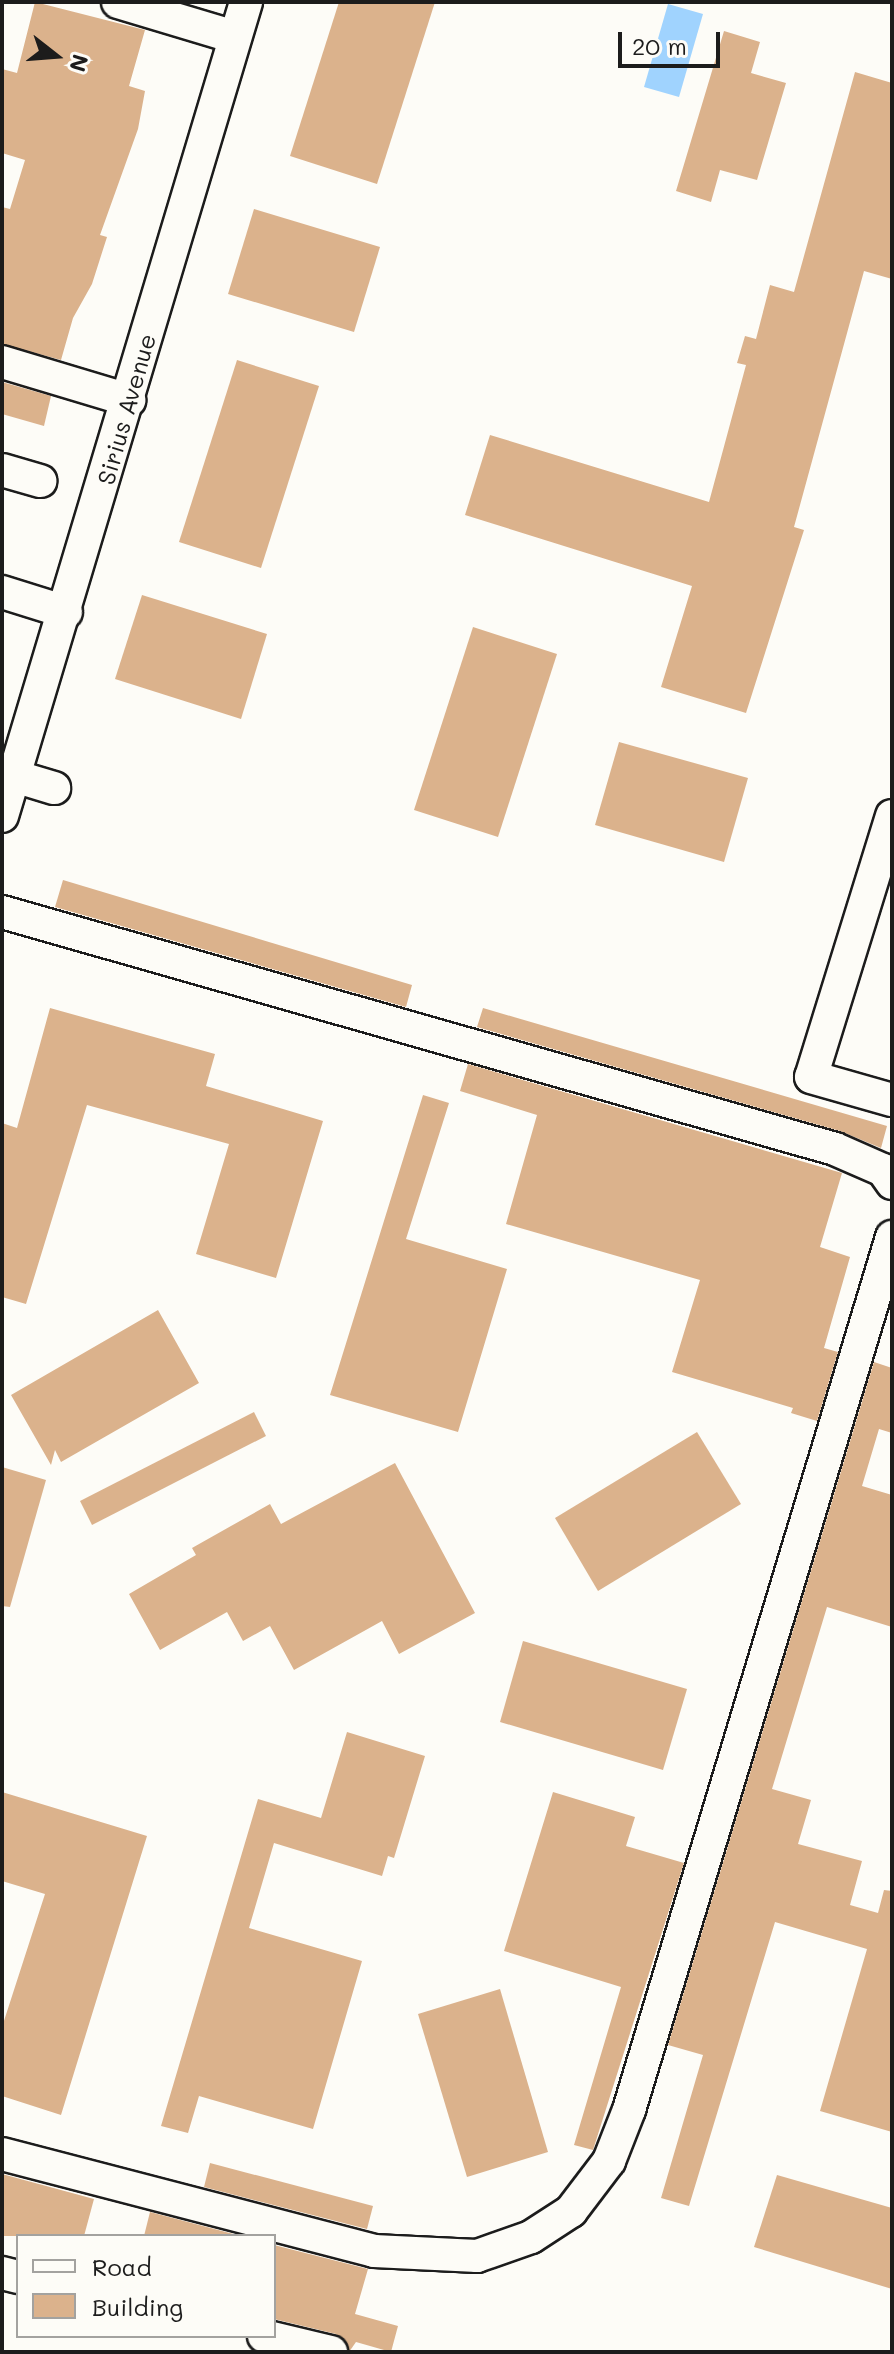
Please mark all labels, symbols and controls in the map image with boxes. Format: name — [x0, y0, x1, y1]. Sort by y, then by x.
north arrow — [16, 16, 96, 96]
scale bar — [622, 16, 724, 66]
text: 20 m — [632, 30, 687, 61]
text: N — [63, 51, 96, 75]
street label: Sirius Avenue — [91, 330, 161, 488]
legend — [16, 2234, 276, 2338]
text: Road — [92, 2251, 152, 2282]
text: Building — [92, 2291, 183, 2322]

